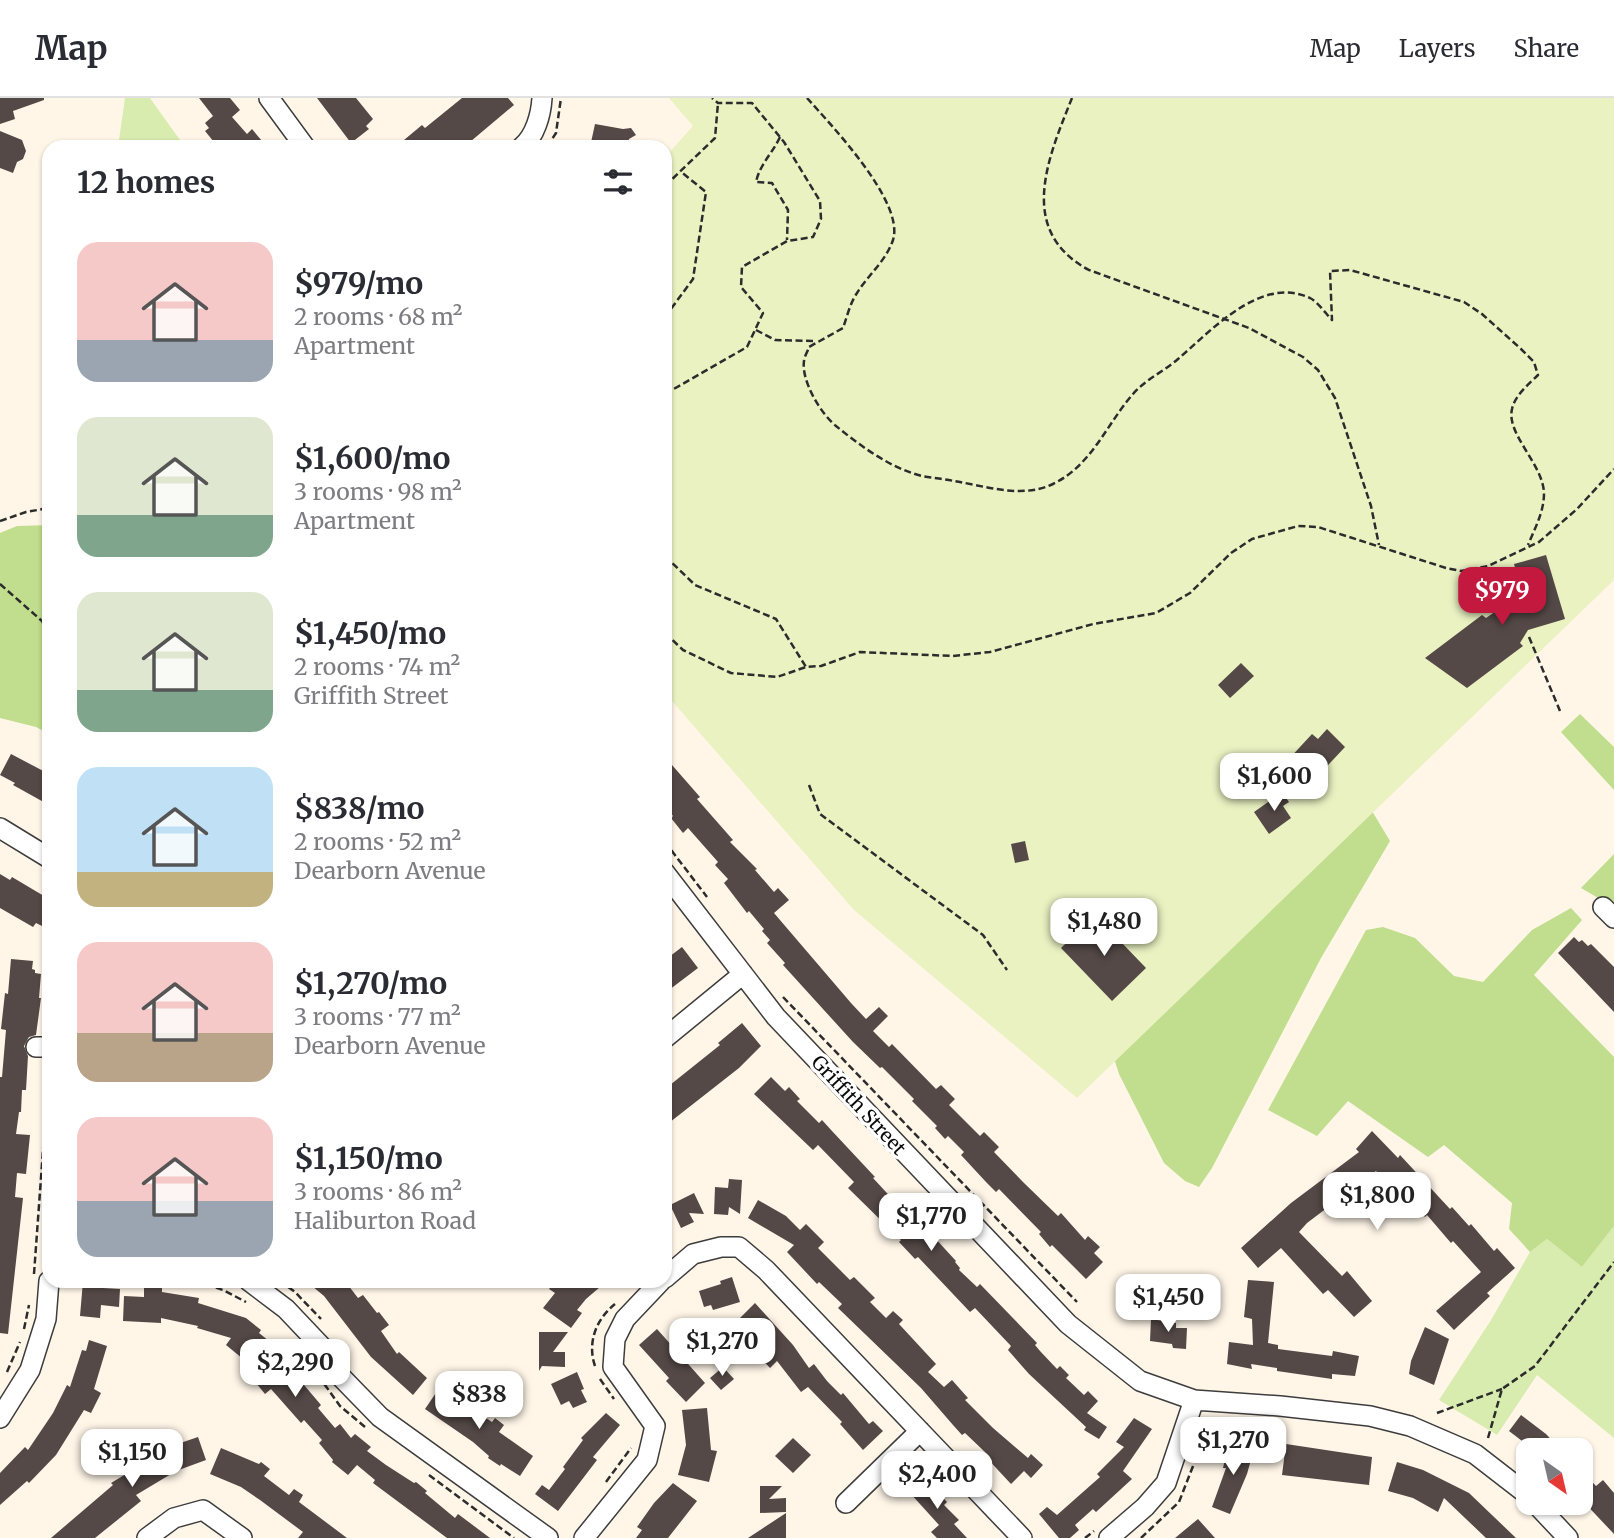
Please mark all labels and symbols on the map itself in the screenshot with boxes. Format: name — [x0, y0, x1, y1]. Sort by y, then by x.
pin: $979 — [1461, 568, 1543, 627]
pin: $1,600 — [1217, 754, 1331, 813]
pin: $1,480 — [1047, 898, 1161, 958]
street label: Griffith Street — [807, 1050, 912, 1160]
pin: $1,800 — [1320, 1172, 1434, 1232]
pin: $1,770 — [874, 1194, 988, 1253]
pin: $1,450 — [1111, 1274, 1225, 1334]
pin: $1,270 — [665, 1318, 779, 1378]
pin: $2,290 — [238, 1340, 352, 1399]
pin: $838 — [438, 1372, 520, 1431]
pin: $1,270 — [1176, 1418, 1290, 1477]
pin: $1,150 — [75, 1430, 189, 1489]
north arrow — [1516, 1438, 1592, 1516]
pin: $2,400 — [880, 1452, 994, 1511]

